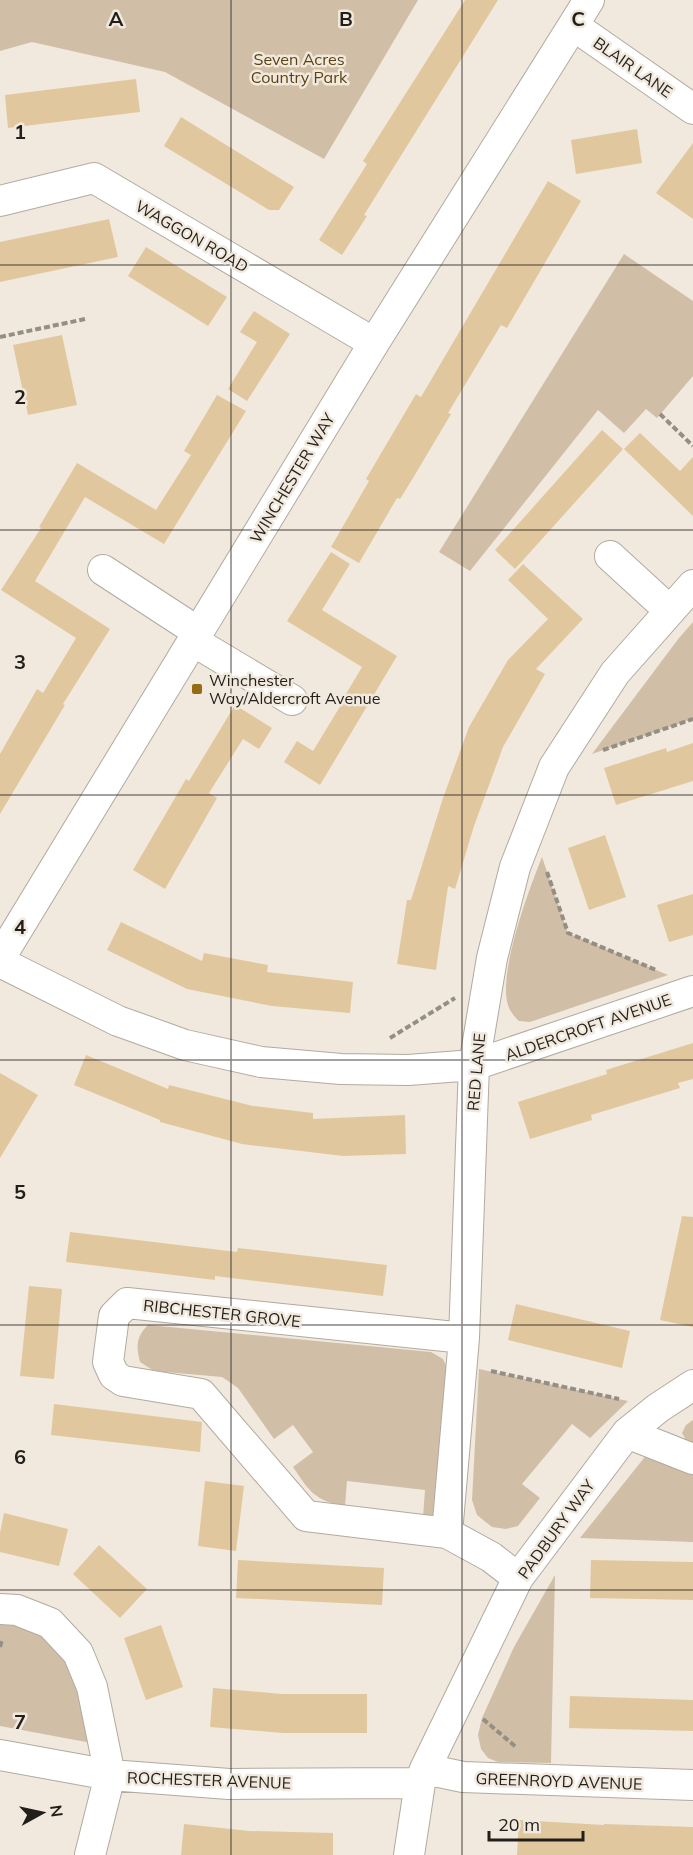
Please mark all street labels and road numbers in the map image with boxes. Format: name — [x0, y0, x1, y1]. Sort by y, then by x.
street label: BLAIR LANE — [590, 32, 676, 102]
street label: WAGGON ROAD — [132, 196, 252, 276]
street label: WINCHESTER WAY — [245, 409, 339, 546]
street label: ALDERCROFT AVENUE — [502, 989, 674, 1065]
street label: RED LANE — [463, 1032, 489, 1112]
street label: RIBCHESTER GROVE — [142, 1295, 302, 1331]
street label: PADBURY WAY — [513, 1475, 599, 1583]
street label: ROCHESTER AVENUE — [127, 1767, 291, 1793]
street label: GREENROYD AVENUE — [475, 1768, 643, 1794]

